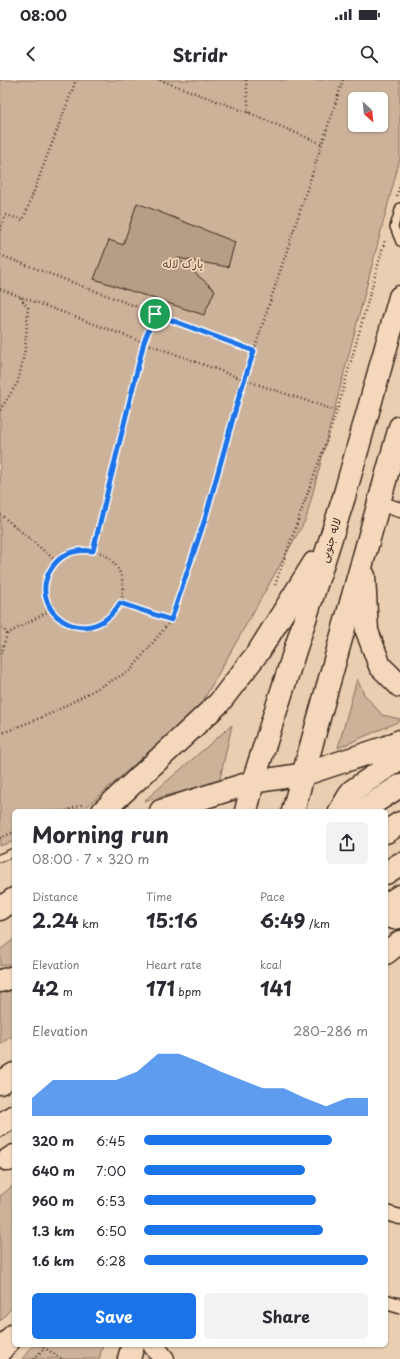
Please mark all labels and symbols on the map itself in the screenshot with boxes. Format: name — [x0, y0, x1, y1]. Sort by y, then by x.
north arrow — [348, 92, 388, 132]
park label: پارک لاله — [163, 255, 203, 272]
pin — [138, 297, 172, 331]
street label: لاله جنوبی — [315, 516, 345, 564]

